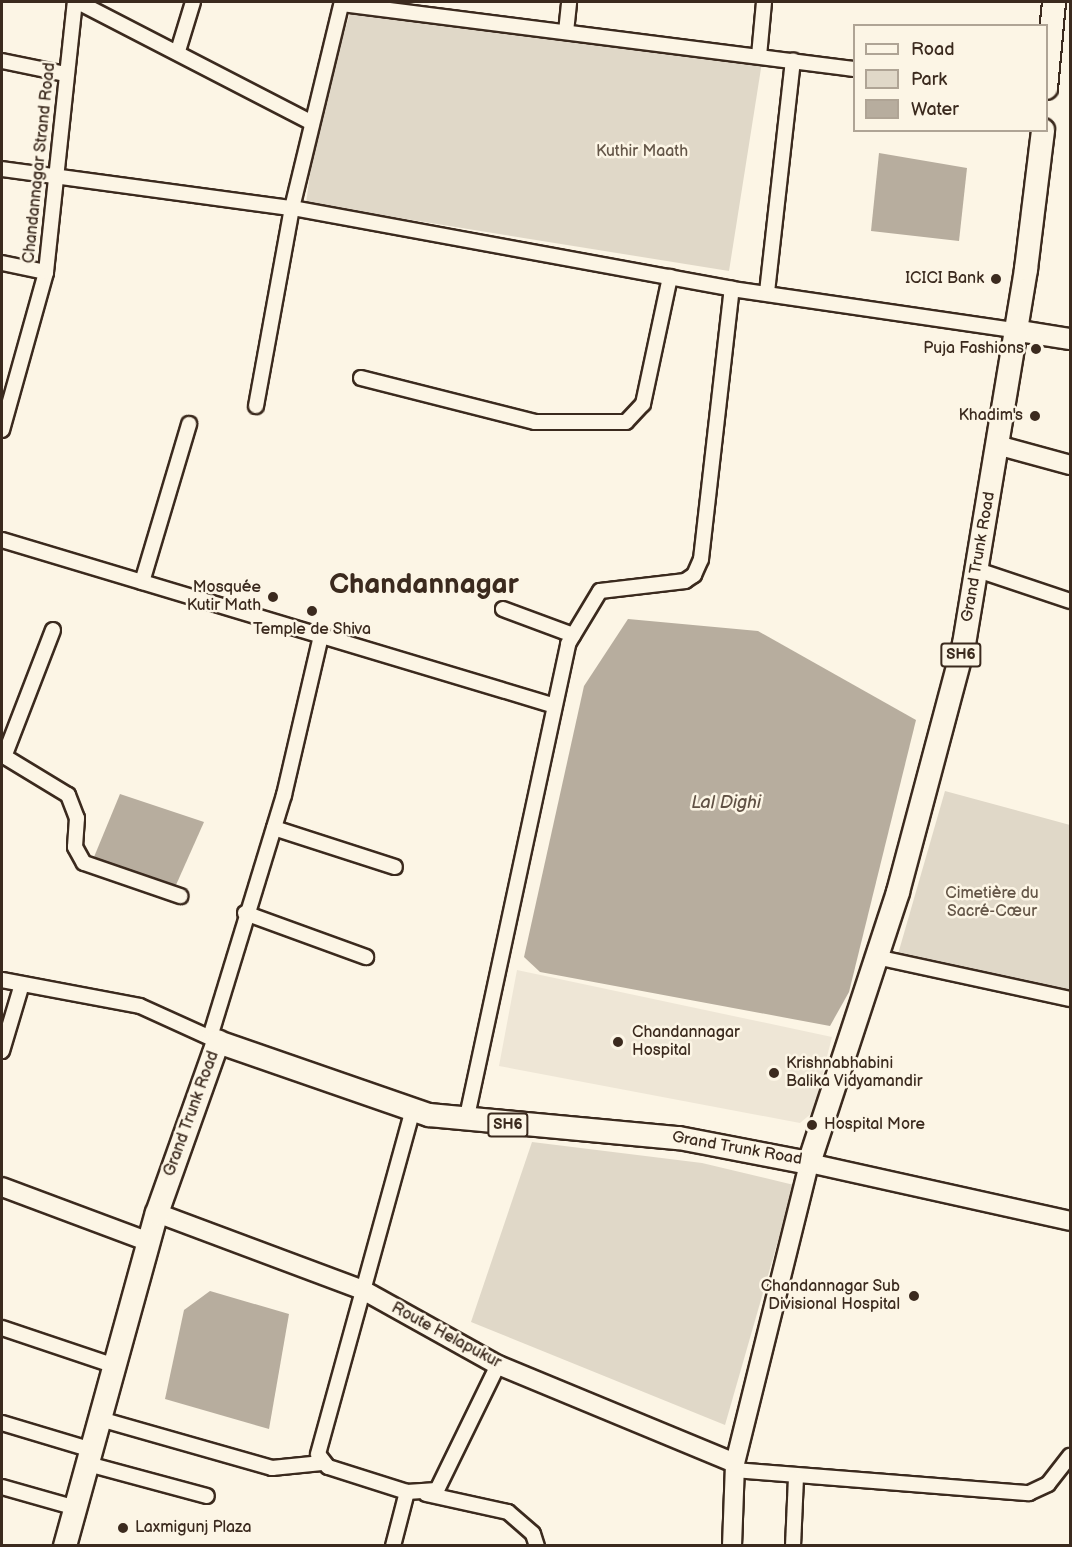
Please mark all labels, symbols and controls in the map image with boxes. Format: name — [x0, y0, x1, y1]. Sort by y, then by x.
legend — [853, 24, 1048, 132]
text: Road — [911, 39, 955, 60]
street label: Chandannagar Strand Road — [20, 61, 60, 265]
text: Park — [911, 69, 947, 90]
text: Water — [911, 99, 959, 120]
park label: Kuthir Maath — [596, 142, 688, 162]
place label: ICICI Bank — [905, 269, 984, 289]
marker: ICICI Bank — [989, 272, 1003, 286]
place label: Puja Fashions — [923, 339, 1024, 359]
marker: Puja Fashions — [1029, 342, 1043, 356]
place label: Khadim's — [959, 406, 1023, 426]
marker: Khadim's — [1028, 409, 1042, 423]
street label: Grand Trunk Road — [958, 490, 1000, 624]
district label: Chandannagar — [329, 568, 519, 602]
place label: Mosquée Kutir Math — [187, 578, 261, 616]
marker: Mosquée Kutir Math — [266, 590, 280, 604]
marker: Temple de Shiva — [305, 604, 319, 618]
place label: Temple de Shiva — [253, 620, 371, 640]
road number: SH6 — [940, 643, 982, 667]
water label: Lal Dighi — [691, 792, 761, 814]
park label: Cimetière du Sacré-Cœur — [945, 884, 1039, 922]
place label: Chandannagar Hospital — [632, 1023, 740, 1061]
marker: Chandannagar Hospital — [609, 1033, 627, 1051]
street label: Grand Trunk Road — [160, 1049, 224, 1179]
place label: Krishnabhabini Balika Vidyamandir — [786, 1054, 923, 1092]
marker: Krishnabhabini Balika Vidyamandir — [767, 1066, 781, 1080]
road number: SH6 — [487, 1113, 529, 1137]
place label: Hospital More — [824, 1115, 925, 1135]
marker: Hospital More — [805, 1118, 819, 1132]
street label: Grand Trunk Road — [670, 1128, 804, 1170]
place label: Chandannagar Sub Divisional Hospital — [760, 1277, 900, 1315]
marker: Chandannagar Sub Divisional Hospital — [905, 1287, 923, 1305]
street label: Route Helapukur — [388, 1299, 504, 1373]
place label: Laxmigunj Plaza — [135, 1518, 252, 1538]
marker: Laxmigunj Plaza — [116, 1521, 130, 1535]

